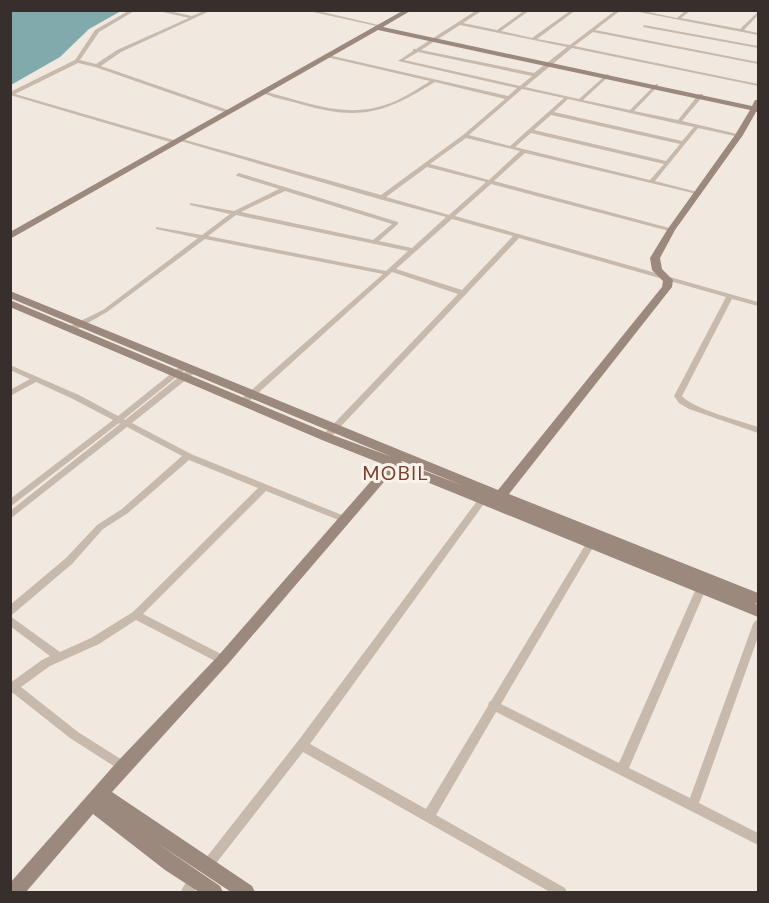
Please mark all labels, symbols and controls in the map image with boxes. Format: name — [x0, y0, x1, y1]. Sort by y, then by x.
district label: MOBIL — [362, 460, 430, 486]

